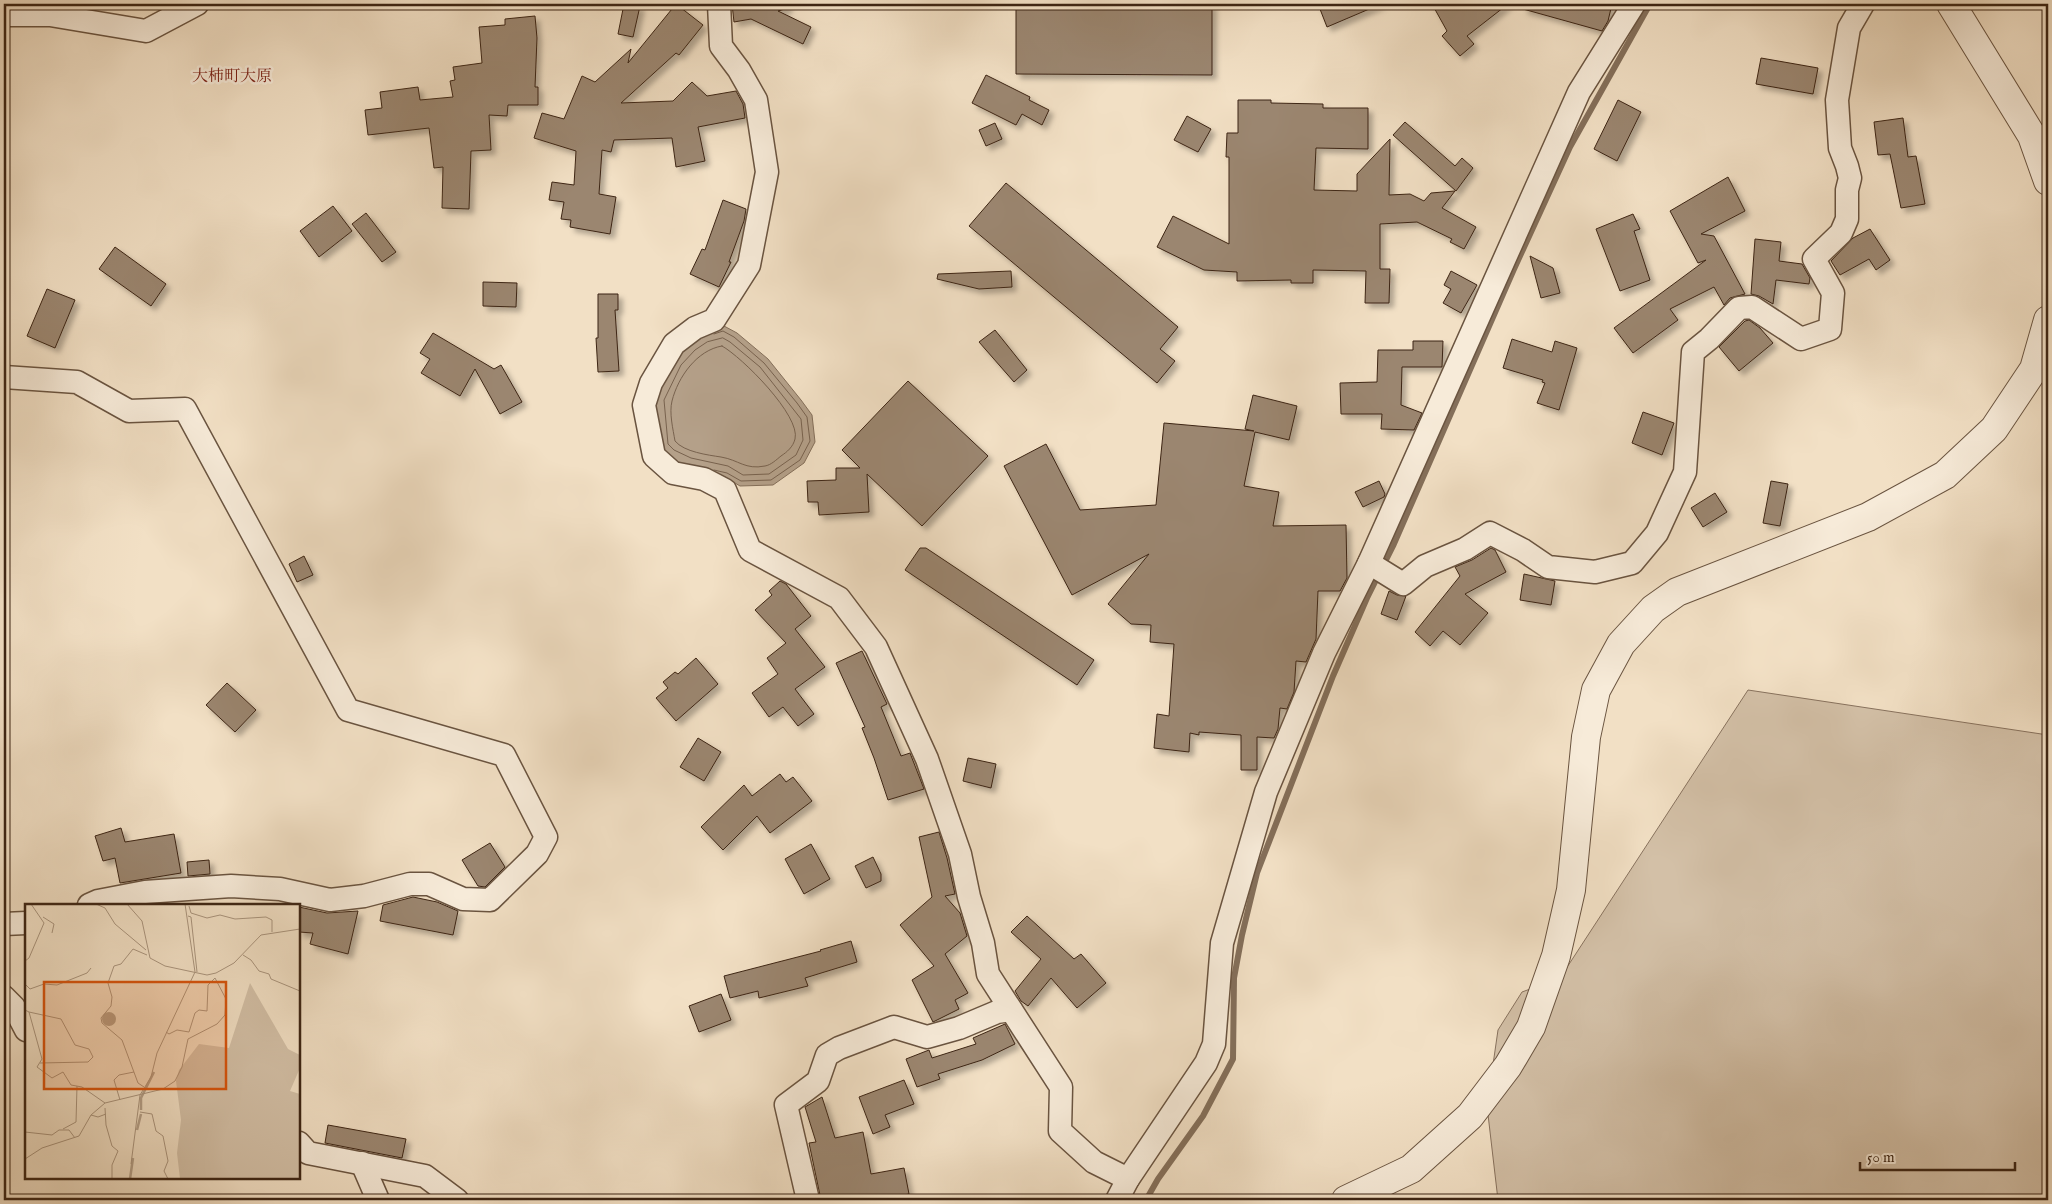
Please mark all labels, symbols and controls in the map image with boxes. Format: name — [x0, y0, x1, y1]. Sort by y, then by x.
district label: 大柿町大原 — [192, 67, 272, 87]
inset map — [25, 904, 300, 1179]
scale bar — [1860, 1139, 2014, 1171]
text: 50 m — [1867, 1148, 1895, 1167]

